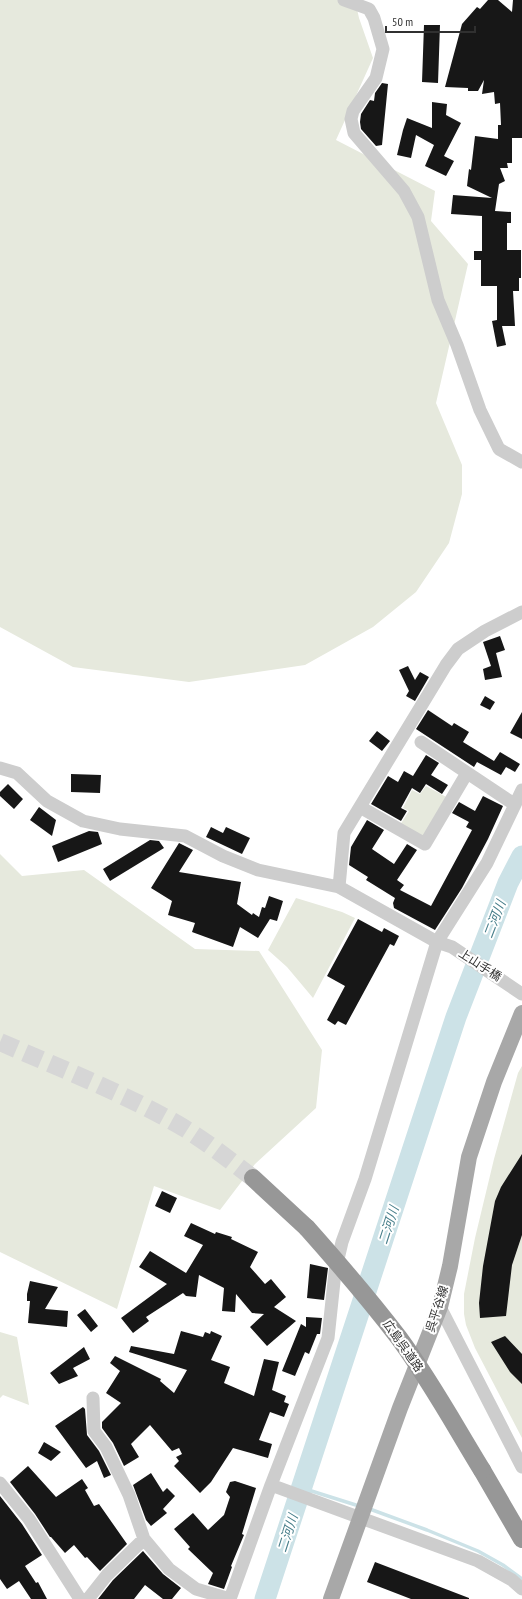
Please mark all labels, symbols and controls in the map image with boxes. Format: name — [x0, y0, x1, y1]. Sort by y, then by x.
scale bar — [386, 8, 475, 34]
text: 50 m — [392, 14, 413, 29]
water label: 二河川 — [480, 896, 510, 940]
street label: 上山手橋 — [456, 945, 504, 984]
water label: 二河川 — [374, 1202, 403, 1246]
street label: 呉平谷線 — [422, 1284, 451, 1334]
street label: 広島呉道路 — [380, 1317, 427, 1375]
water label: 二河川 — [273, 1510, 302, 1554]

